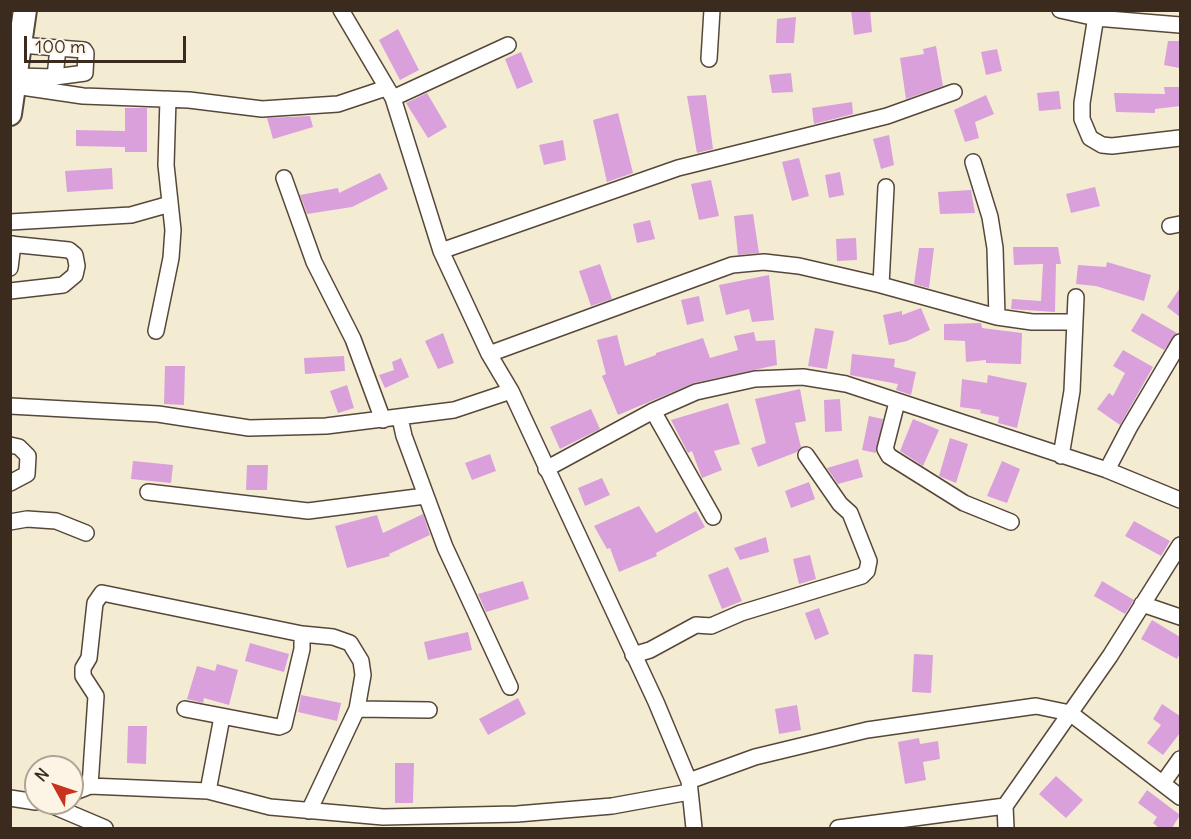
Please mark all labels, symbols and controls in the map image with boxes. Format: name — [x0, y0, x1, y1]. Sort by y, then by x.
scale bar — [27, 24, 189, 62]
text: 100 m — [35, 35, 86, 58]
north arrow — [24, 755, 84, 815]
text: N — [31, 764, 53, 785]

